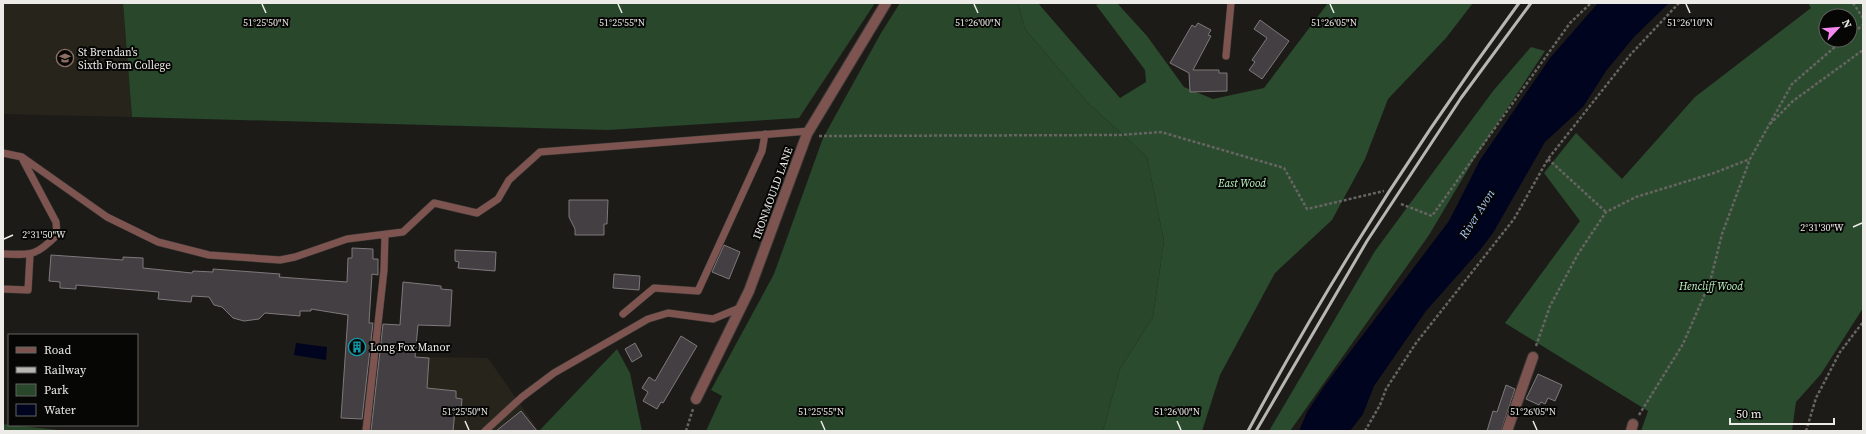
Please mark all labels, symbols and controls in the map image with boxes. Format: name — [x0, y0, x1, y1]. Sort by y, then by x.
north arrow — [1818, 8, 1858, 48]
text: 51°25'50"N — [243, 16, 289, 29]
text: 51°25'55"N — [599, 16, 645, 29]
text: 51°26'00"N — [955, 16, 1001, 29]
text: 51°26'05"N — [1311, 16, 1357, 29]
text: 51°26'10"N — [1667, 16, 1713, 29]
text: N — [1838, 17, 1855, 31]
place label: St Brendan's Sixth Form College — [78, 45, 171, 73]
school or university icon: St Brendan's Sixth Form College — [55, 48, 75, 68]
street label: IRONMOULD LANE — [749, 145, 797, 241]
park label: East Wood — [1217, 176, 1266, 191]
water label: River Avon — [1455, 186, 1498, 242]
text: 2°31'30"W — [1800, 221, 1844, 234]
text: 2°31'50"W — [22, 228, 66, 241]
park label: Hencliff Wood — [1678, 279, 1743, 294]
legend — [8, 334, 138, 426]
building icon: Long Fox Manor — [347, 337, 367, 357]
place label: Long Fox Manor — [370, 340, 451, 355]
text: Road — [44, 342, 71, 358]
text: Railway — [44, 362, 87, 378]
text: Park — [44, 382, 69, 398]
scale bar — [1730, 400, 1834, 426]
text: Water — [44, 402, 76, 418]
text: 51°25'50"N — [442, 405, 488, 418]
text: 51°25'55"N — [798, 405, 844, 418]
text: 51°26'00"N — [1154, 405, 1200, 418]
text: 51°26'05"N — [1510, 405, 1556, 418]
text: 50 m — [1736, 406, 1762, 422]

